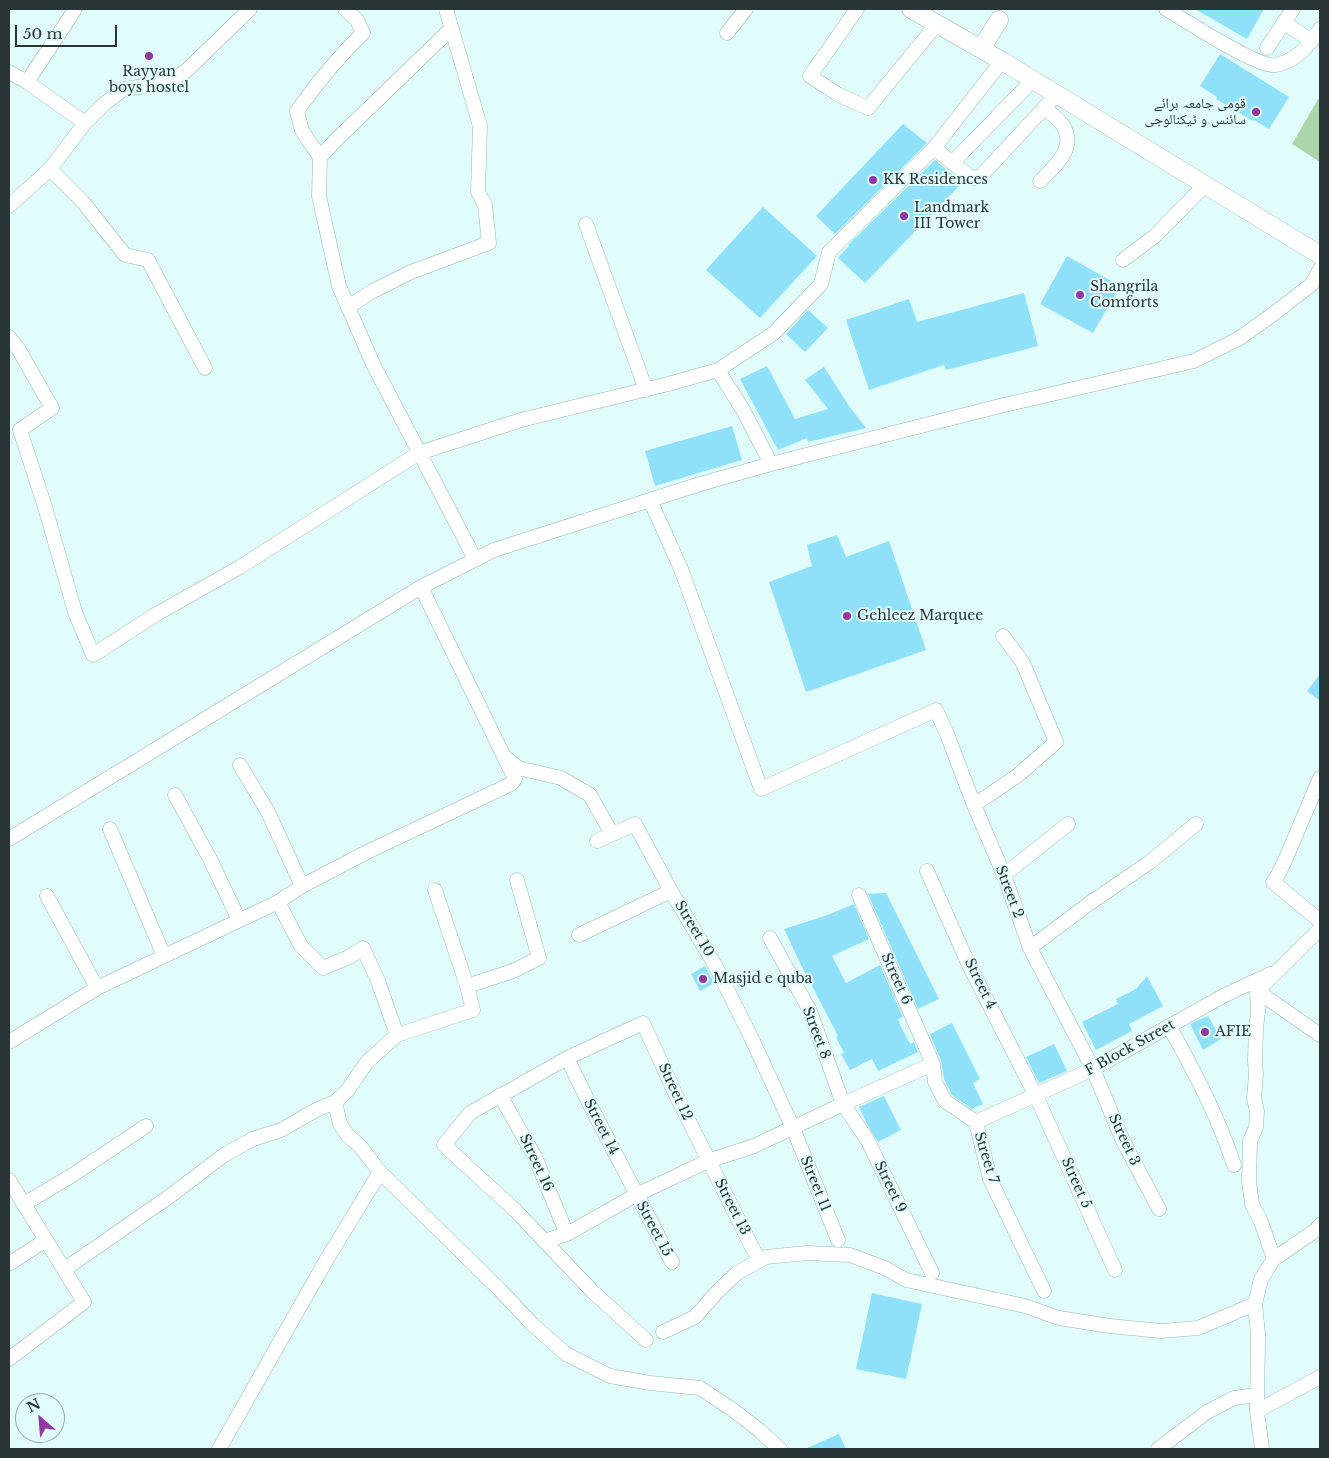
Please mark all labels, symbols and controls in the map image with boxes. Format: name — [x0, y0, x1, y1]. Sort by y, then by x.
scale bar — [18, 15, 120, 47]
text: 50 m — [23, 24, 63, 43]
marker: Rayyan boys hostel — [143, 50, 155, 62]
place label: Rayyan boys hostel — [109, 64, 189, 96]
place label: قومی جامعہ برائے سائنس و ٹیکنالوجی — [1145, 96, 1246, 128]
marker: قومی جامعہ برائے سائنس و ٹیکنالوجی — [1250, 106, 1262, 118]
place label: KK Residences — [883, 172, 988, 188]
marker: KK Residences — [867, 174, 879, 186]
place label: Landmark III Tower — [914, 200, 989, 232]
marker: Landmark III Tower — [898, 210, 910, 222]
place label: Shangrila Comforts — [1090, 279, 1158, 312]
marker: Shangrila Comforts — [1074, 289, 1086, 301]
place label: Gehleez Marquee — [857, 608, 983, 624]
marker: Gehleez Marquee — [841, 610, 853, 622]
street label: Street 2 — [991, 863, 1027, 921]
street label: Street 10 — [671, 898, 717, 960]
street label: Street 6 — [877, 950, 915, 1008]
street label: Street 4 — [961, 956, 999, 1012]
place label: Masjid e quba — [713, 971, 812, 987]
marker: Masjid e quba — [697, 973, 709, 985]
street label: Street 8 — [798, 1004, 834, 1062]
street label: F Block Street — [1082, 1016, 1178, 1080]
place label: AFIE — [1215, 1024, 1251, 1040]
marker: AFIE — [1199, 1026, 1211, 1038]
street label: Street 12 — [654, 1061, 696, 1123]
street label: Street 14 — [580, 1096, 622, 1158]
street label: Street 3 — [1105, 1112, 1143, 1168]
street label: Street 7 — [970, 1130, 1002, 1186]
street label: Street 16 — [515, 1132, 557, 1194]
street label: Street 11 — [796, 1154, 834, 1214]
street label: Street 5 — [1057, 1155, 1095, 1211]
street label: Street 9 — [870, 1159, 910, 1215]
street label: Street 13 — [711, 1176, 753, 1238]
street label: Street 15 — [632, 1198, 676, 1260]
north arrow — [15, 1393, 65, 1443]
text: N — [24, 1395, 44, 1417]

